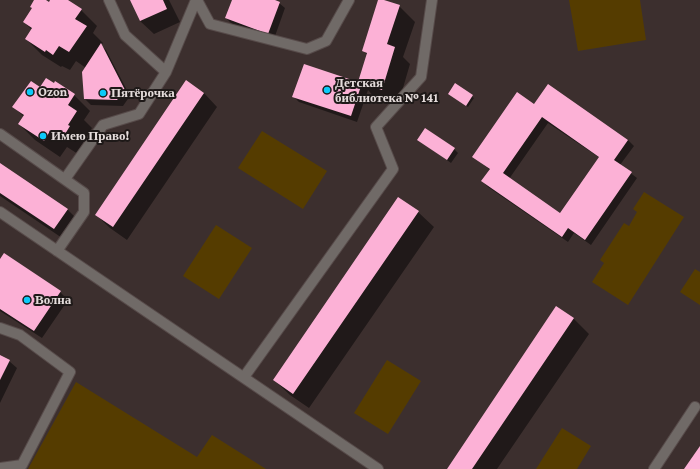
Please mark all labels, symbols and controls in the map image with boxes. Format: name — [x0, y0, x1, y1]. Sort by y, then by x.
place label: Детская библиотека № 141 — [335, 75, 438, 106]
place label: Ozon — [38, 84, 67, 100]
place label: Пятёрочка — [111, 85, 175, 101]
marker: Детская библиотека № 141 — [322, 85, 332, 95]
marker: Ozon — [25, 87, 35, 97]
marker: Пятёрочка — [98, 88, 108, 98]
place label: Имею Право! — [51, 128, 129, 144]
marker: Имею Право! — [38, 131, 48, 141]
place label: Волна — [35, 292, 71, 308]
marker: Волна — [22, 295, 32, 305]

